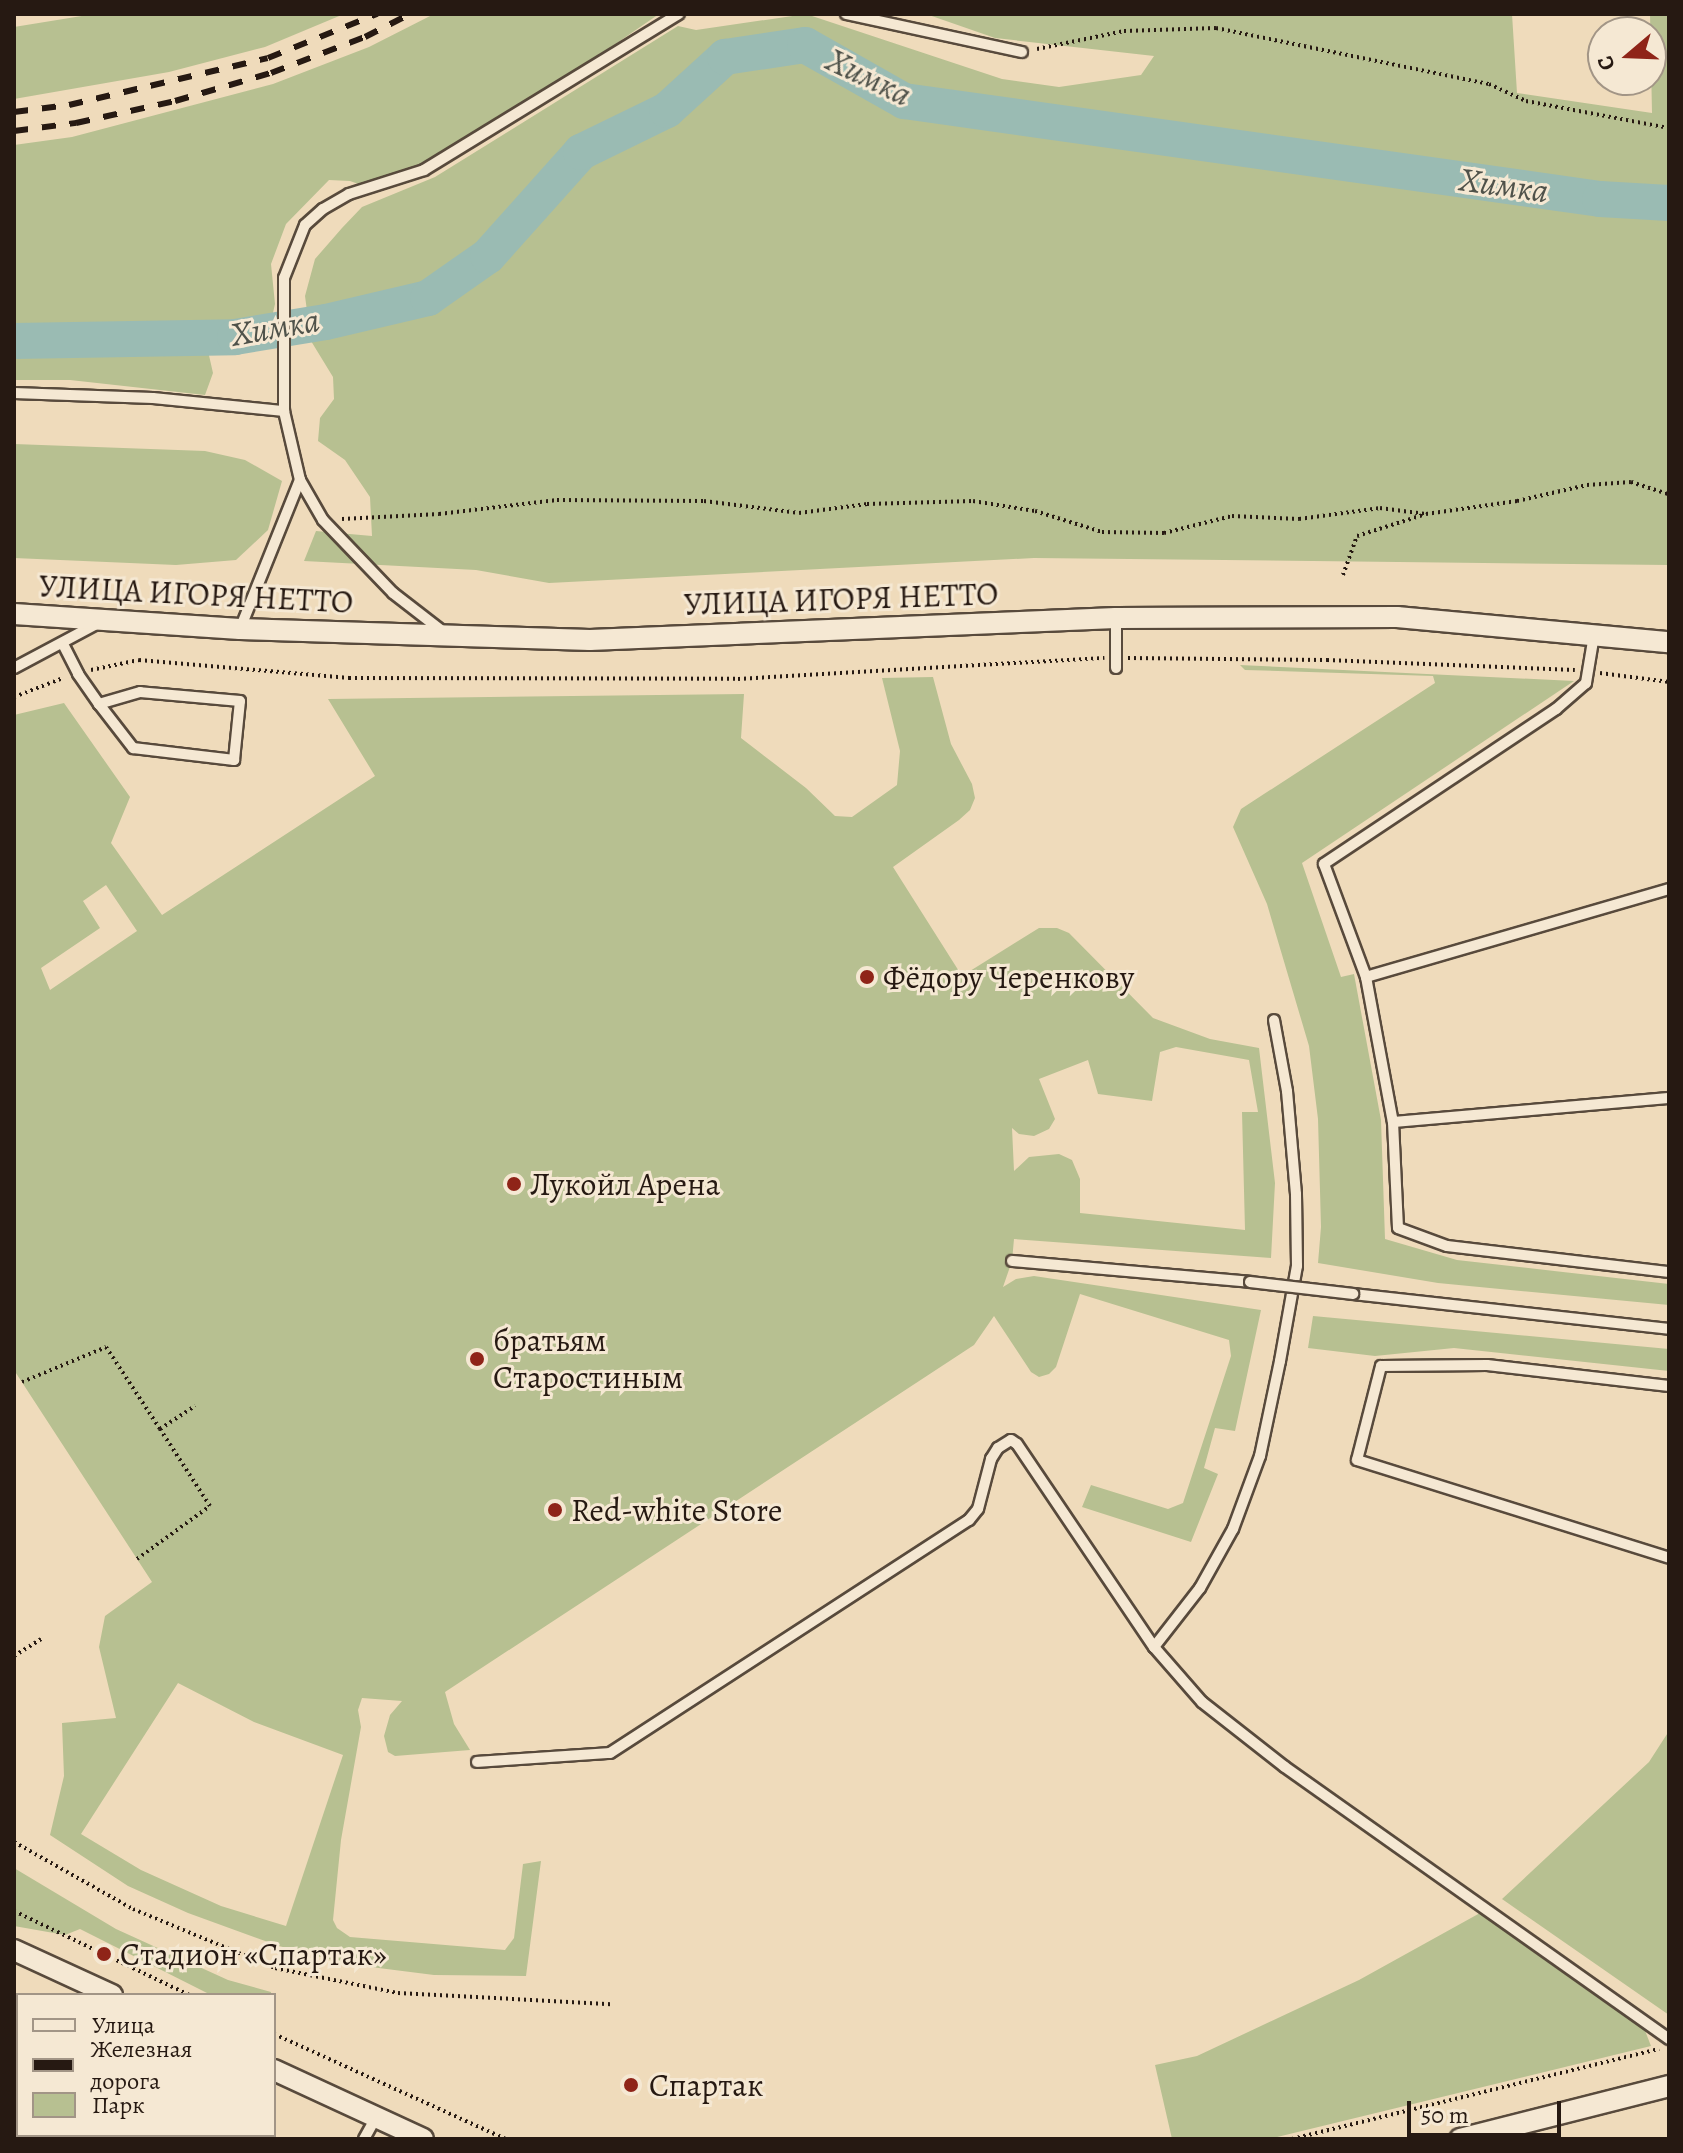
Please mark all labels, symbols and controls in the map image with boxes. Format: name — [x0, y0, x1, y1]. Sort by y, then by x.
north arrow — [1587, 16, 1667, 96]
water label: Химка — [820, 39, 918, 115]
text: С — [1590, 52, 1623, 74]
water label: Химка — [1457, 159, 1551, 211]
water label: Химка — [227, 299, 323, 355]
street label: УЛИЦА ИГОРЯ НЕТТО — [38, 567, 354, 621]
street label: УЛИЦА ИГОРЯ НЕТТО — [683, 574, 999, 624]
place label: Фёдору Черенкову — [883, 958, 1134, 996]
marker: Фёдору Черенкову — [858, 968, 876, 986]
place label: Лукойл Арена — [530, 1165, 720, 1203]
marker: Лукойл Арена — [505, 1175, 523, 1193]
place label: братьям Старостиным — [493, 1322, 683, 1397]
marker: братьям Старостиным — [468, 1350, 486, 1368]
place label: Red-white Store — [571, 1491, 782, 1529]
marker: Red-white Store — [546, 1501, 564, 1519]
place label: Стадион «Спартак» — [120, 1935, 387, 1973]
marker: Стадион «Спартак» — [95, 1945, 113, 1963]
legend — [16, 1993, 276, 2137]
text: Улица — [92, 2009, 155, 2041]
text: Железная дорога — [90, 2033, 192, 2097]
place label: Спартак — [649, 2066, 764, 2104]
marker: Спартак — [620, 2074, 642, 2096]
scale bar — [1411, 2085, 1565, 2135]
text: Парк — [92, 2089, 145, 2121]
text: 50 m — [1421, 2099, 1469, 2131]

